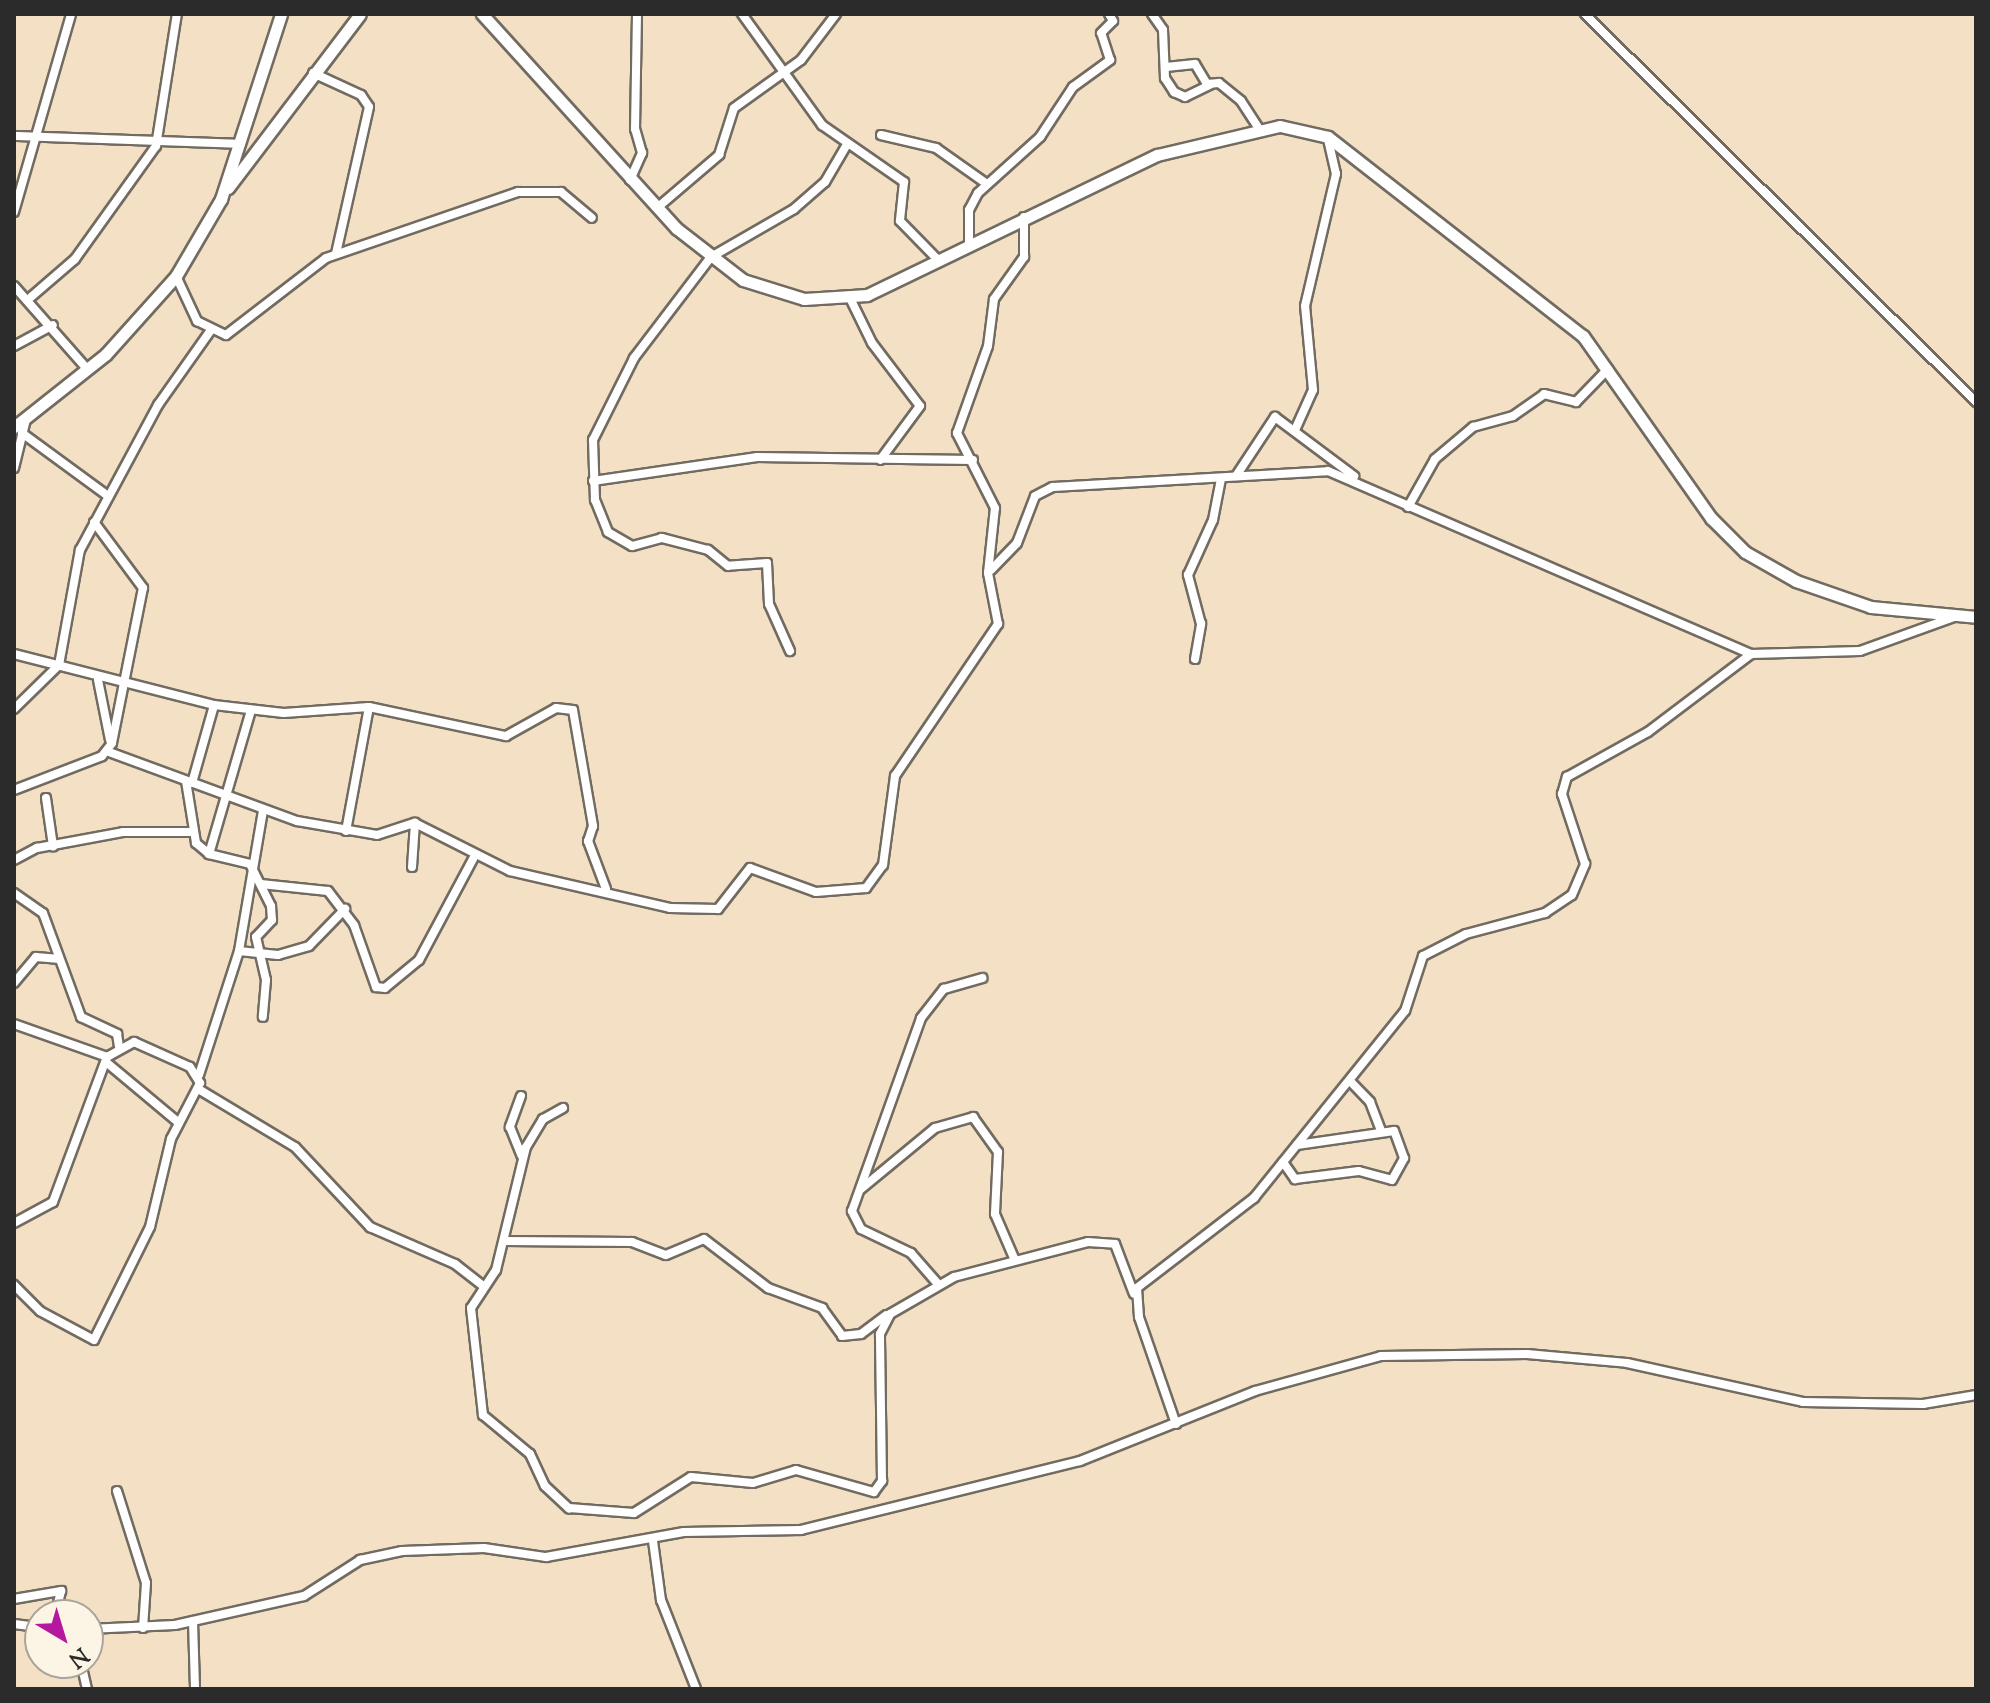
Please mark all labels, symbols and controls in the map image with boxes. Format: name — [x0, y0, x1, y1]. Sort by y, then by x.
north arrow — [24, 1599, 104, 1679]
text: N — [61, 1638, 94, 1674]

